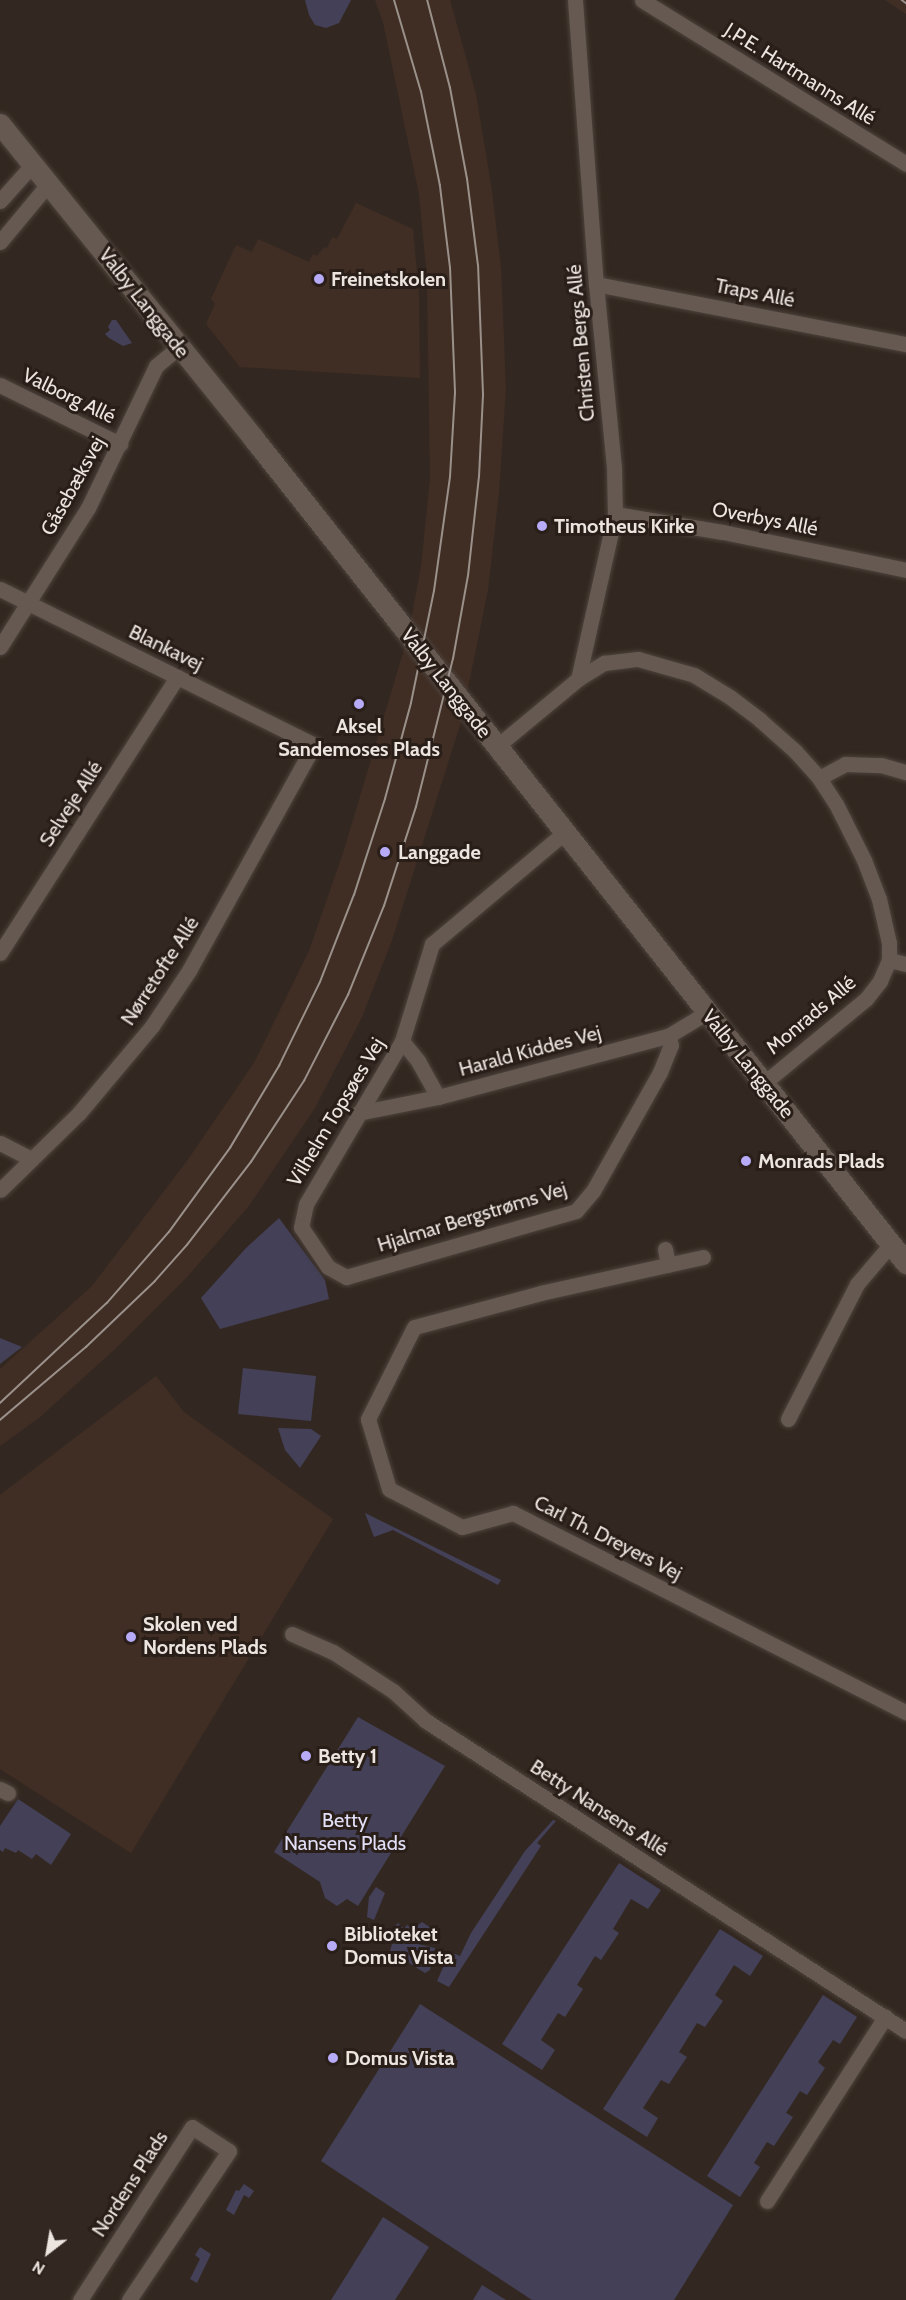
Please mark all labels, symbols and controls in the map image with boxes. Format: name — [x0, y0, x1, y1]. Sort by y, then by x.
street label: J.P.E. Hartmanns Allé — [720, 18, 880, 130]
street label: Valby Langgade — [94, 243, 194, 363]
street label: Christen Bergs Allé — [562, 264, 600, 422]
place label: Freinetskolen — [331, 267, 446, 291]
marker: Freinetskolen — [312, 272, 326, 286]
street label: Traps Allé — [713, 274, 797, 312]
street label: Valborg Allé — [19, 363, 119, 429]
street label: Gåsebæksvej — [36, 432, 110, 540]
street label: Overbys Allé — [710, 497, 820, 541]
place label: Timotheus Kirke — [554, 514, 695, 538]
marker: Timotheus Kirke — [535, 519, 549, 533]
street label: Blankavej — [125, 620, 207, 676]
street label: Valby Langgade — [396, 623, 496, 743]
marker: Aksel Sandemoses Plads — [352, 697, 366, 711]
place label: Aksel Sandemoses Plads — [278, 714, 440, 761]
street label: Selveje Allé — [34, 757, 108, 851]
place label: Langgade — [398, 840, 481, 864]
marker: Langgade — [376, 843, 394, 861]
street label: Nørretofte Allé — [116, 912, 204, 1030]
street label: Monrads Allé — [761, 971, 861, 1059]
street label: Valby Langgade — [697, 1005, 799, 1123]
street label: Harald Kiddes Vej — [456, 1020, 604, 1082]
street label: Vilhelm Topsøes Vej — [282, 1033, 390, 1191]
place label: Monrads Plads — [758, 1149, 885, 1173]
marker: Monrads Plads — [739, 1154, 753, 1168]
street label: Hjalmar Bergstrøms Vej — [374, 1177, 570, 1257]
street label: Carl Th. Dreyers Vej — [530, 1490, 686, 1586]
place label: Skolen ved Nordens Plads — [143, 1613, 267, 1660]
marker: Skolen ved Nordens Plads — [124, 1630, 138, 1644]
place label: Betty 1 — [318, 1744, 377, 1768]
marker: Betty 1 — [299, 1749, 313, 1763]
street label: Betty Nansens Allé — [526, 1755, 672, 1861]
park label: Betty Nansens Plads — [284, 1808, 406, 1855]
place label: Biblioteket Domus Vista — [344, 1922, 453, 1969]
marker: Biblioteket Domus Vista — [325, 1939, 339, 1953]
place label: Domus Vista — [345, 2046, 454, 2070]
marker: Domus Vista — [326, 2051, 340, 2065]
street label: Nordens Plads — [87, 2127, 173, 2241]
north arrow — [18, 2222, 78, 2282]
text: N — [29, 2257, 48, 2279]

